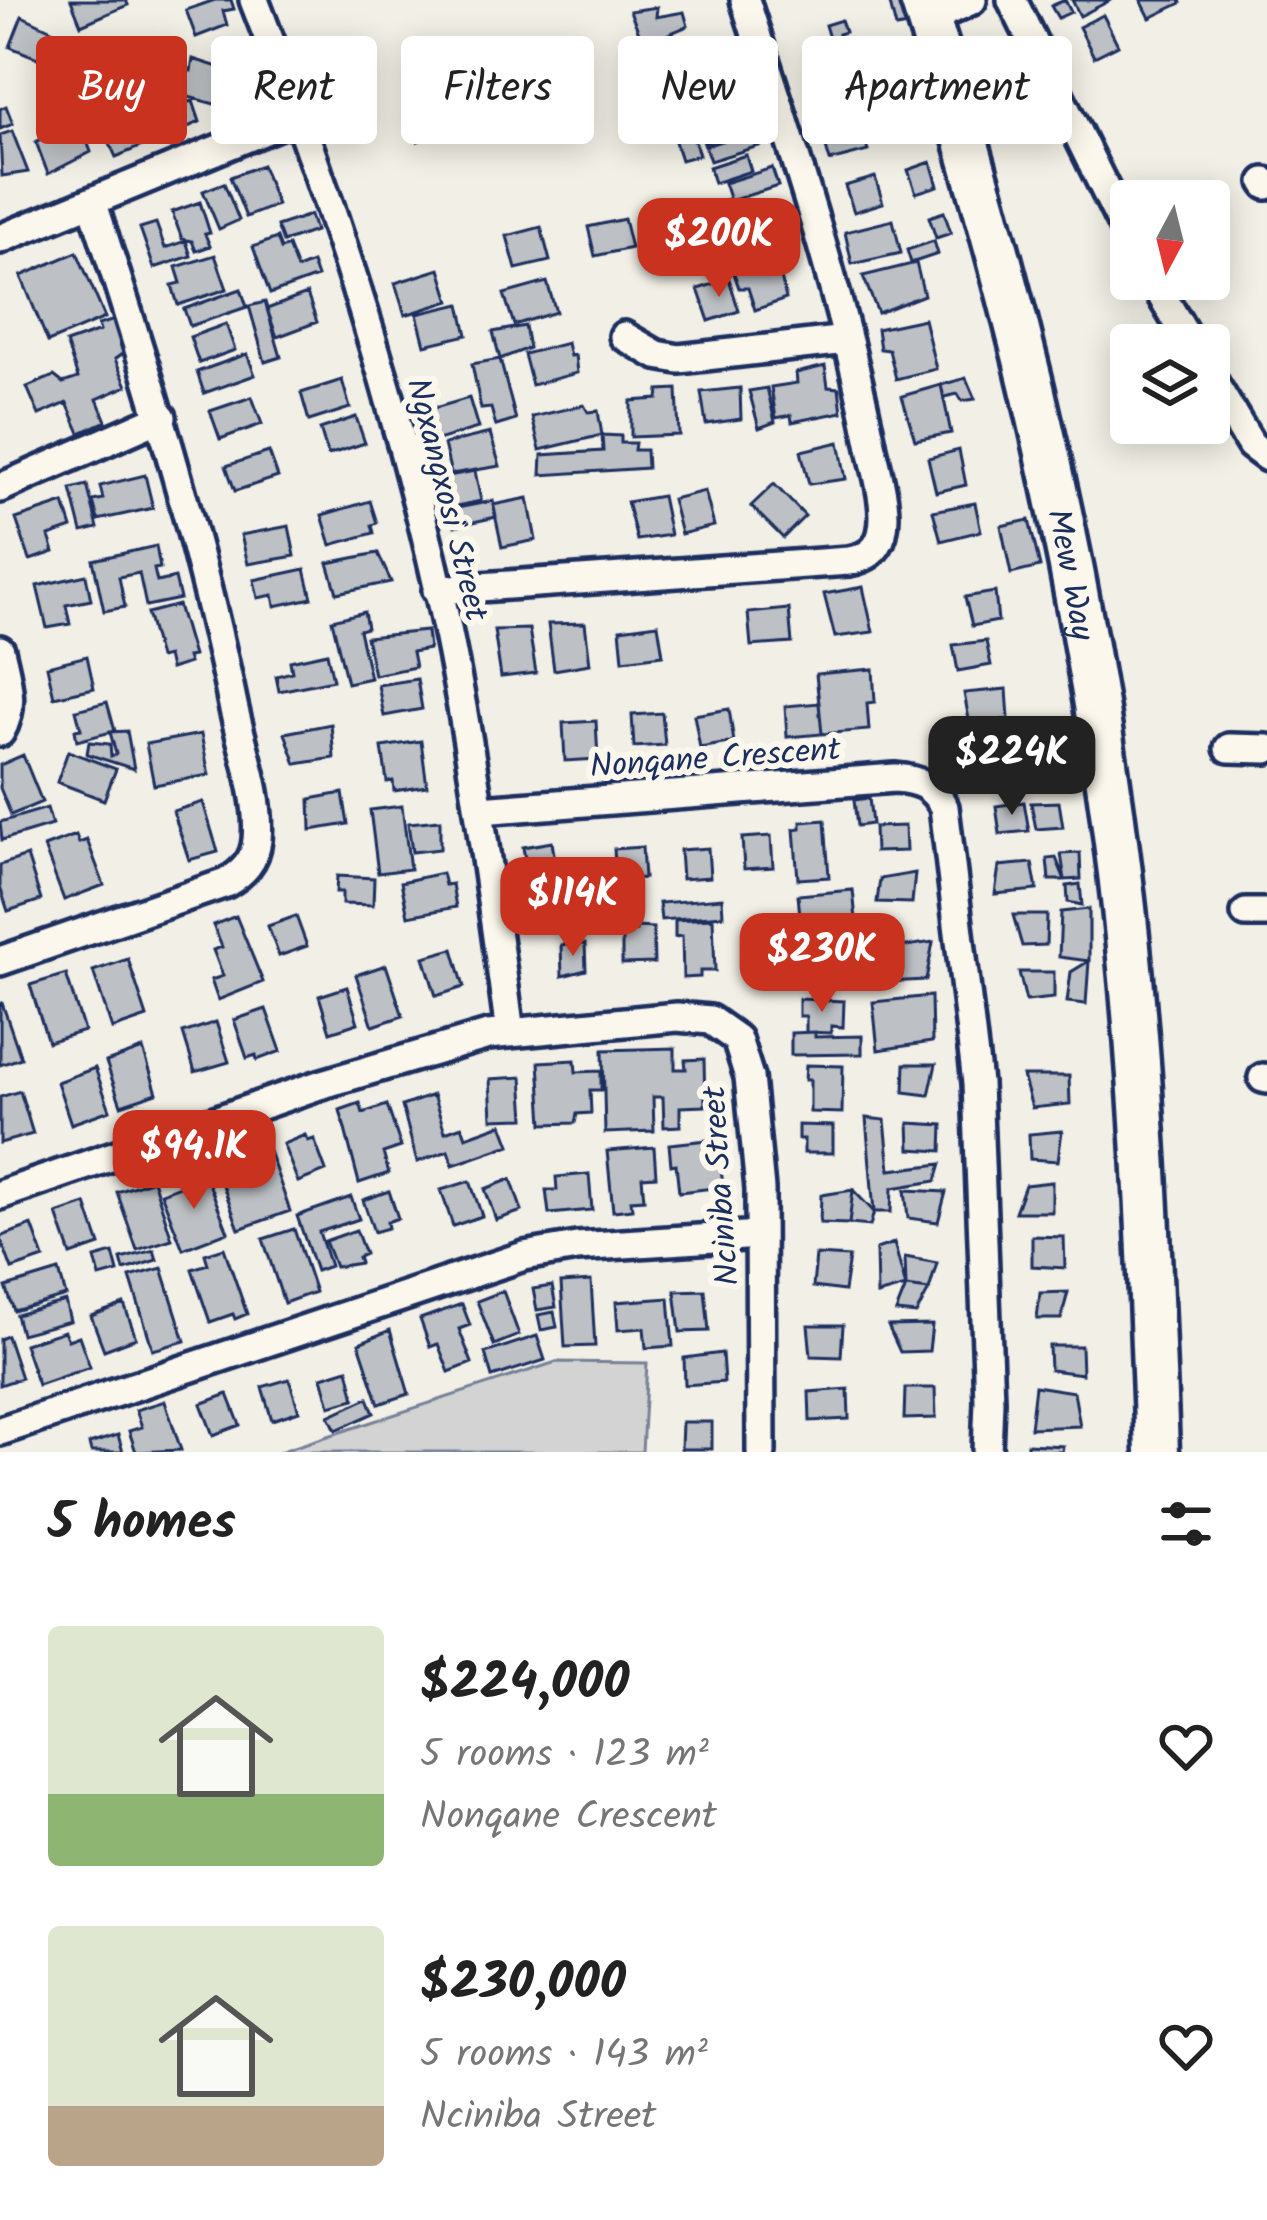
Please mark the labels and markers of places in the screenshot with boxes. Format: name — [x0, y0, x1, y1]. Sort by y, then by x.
pin: $200K — [635, 198, 803, 300]
pin: $224K — [928, 716, 1096, 818]
pin: $114K — [489, 857, 657, 959]
pin: $230K — [738, 913, 906, 1015]
pin: $94.1K — [96, 1110, 292, 1212]

